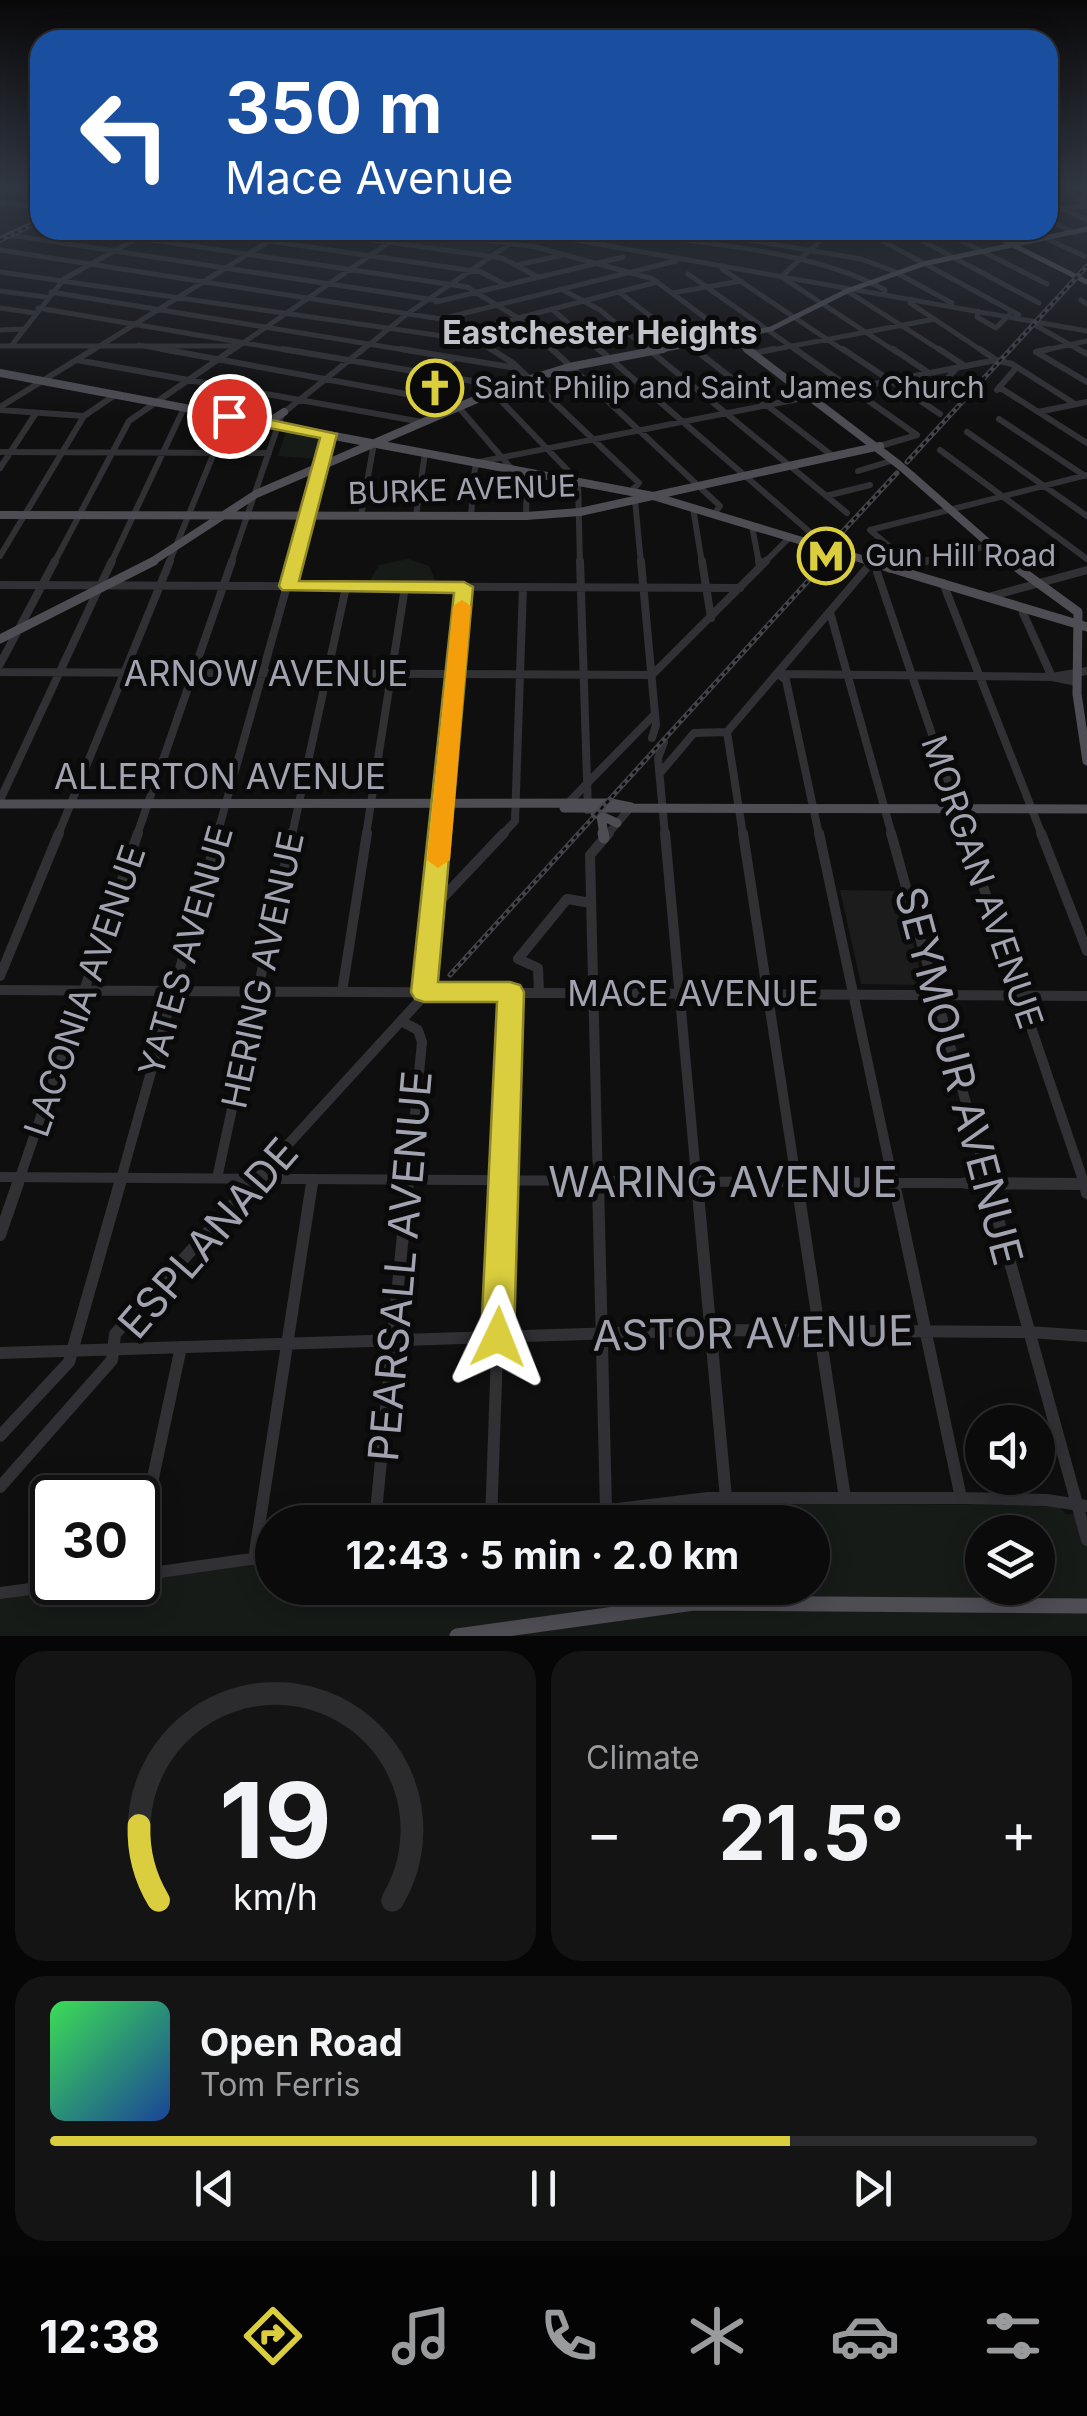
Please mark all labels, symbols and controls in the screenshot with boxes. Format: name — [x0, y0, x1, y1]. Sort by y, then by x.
text: 350 m — [225, 65, 443, 150]
icon: left — [60, 70, 190, 200]
text: Mace Avenue — [225, 150, 514, 205]
district label: Eastchester Heights — [442, 313, 758, 352]
church icon: Saint Philip and Saint James Church — [405, 358, 465, 418]
place label: Saint Philip and Saint James Church — [474, 369, 985, 405]
pin — [187, 374, 272, 459]
icon: arrive — [202, 389, 257, 444]
street label: BURKE AVENUE — [347, 467, 577, 511]
metro station icon: Gun Hill Road — [796, 526, 856, 586]
place label: Gun Hill Road — [865, 537, 1056, 573]
street label: ARNOW AVENUE — [124, 652, 408, 694]
street label: MORGAN AVENUE — [913, 730, 1053, 1034]
street label: ALLERTON AVENUE — [54, 755, 386, 797]
street label: YATES AVENUE — [129, 821, 241, 1081]
street label: HERING AVENUE — [212, 828, 312, 1112]
street label: LACONIA AVENUE — [15, 840, 154, 1142]
street label: SEYMOUR AVENUE — [884, 881, 1034, 1271]
street label: MACE AVENUE — [567, 972, 819, 1014]
street label: PEARSALL AVENUE — [357, 1069, 442, 1463]
street label: ESPLANADE — [107, 1127, 308, 1348]
street label: WARING AVENUE — [548, 1156, 898, 1207]
position arrow — [446, 1285, 550, 1389]
street label: ASTOR AVENUE — [592, 1304, 914, 1361]
map controls — [965, 1405, 1055, 1605]
button: sound — [965, 1405, 1055, 1495]
speed limit sign: 30 — [30, 1475, 160, 1605]
button: layers — [965, 1515, 1055, 1605]
text: 12:43 · 5 min · 2.0 km — [346, 1532, 739, 1578]
text: Climate — [586, 1738, 700, 1777]
text: 19 — [219, 1757, 332, 1883]
text: 21.5° — [718, 1787, 905, 1878]
text: − — [586, 1800, 622, 1866]
text: + — [1001, 1800, 1037, 1866]
text: km/h — [233, 1875, 318, 1919]
text: Open Road — [200, 2019, 403, 2065]
text: Tom Ferris — [200, 2065, 360, 2104]
icon: previous — [187, 2161, 242, 2216]
icon: pause — [516, 2161, 571, 2216]
icon: next — [845, 2161, 900, 2216]
icon: directions — [238, 2301, 308, 2371]
icon: music — [386, 2301, 456, 2371]
icon: phone — [534, 2301, 604, 2371]
icon: climate — [682, 2301, 752, 2371]
icon: car — [830, 2301, 900, 2371]
icon: filters — [978, 2301, 1048, 2371]
text: 12:38 — [39, 2309, 160, 2364]

